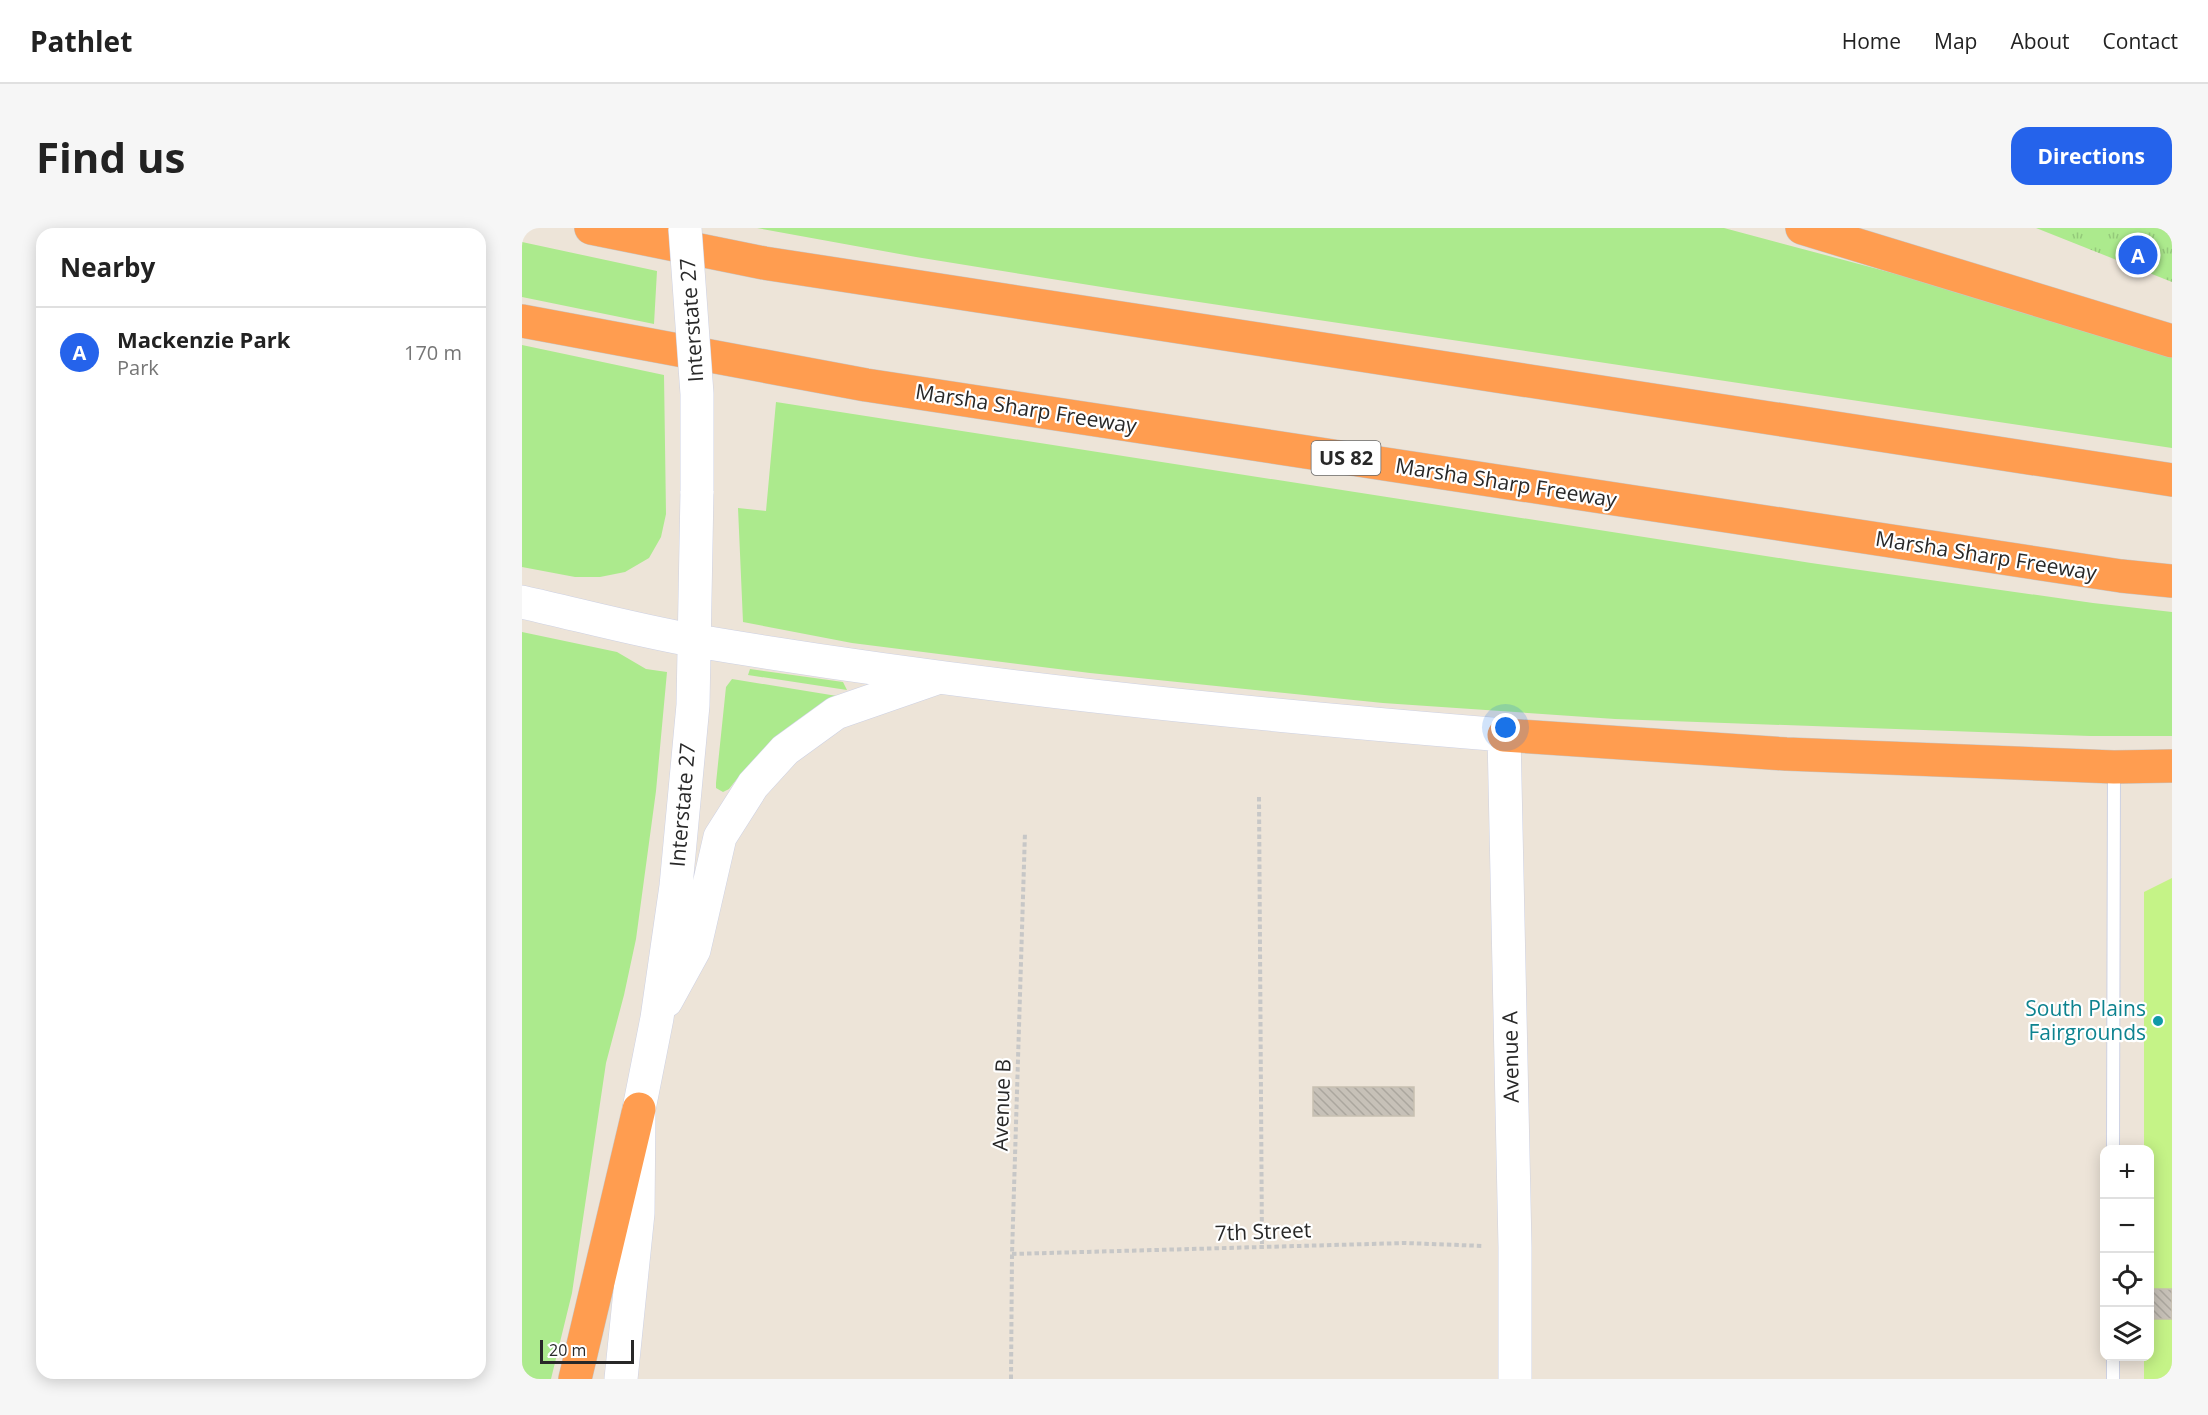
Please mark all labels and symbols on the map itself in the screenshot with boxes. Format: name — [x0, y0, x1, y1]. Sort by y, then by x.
pin: A — [2118, 232, 2158, 278]
street label: Interstate 27 — [673, 257, 709, 383]
street label: Marsha Sharp Freeway — [914, 377, 1139, 439]
road number: US 82 — [1312, 441, 1380, 475]
street label: Marsha Sharp Freeway — [1394, 451, 1619, 513]
street label: Marsha Sharp Freeway — [1874, 524, 2099, 586]
your location — [1491, 713, 1520, 742]
street label: Interstate 27 — [663, 742, 701, 868]
place label: South Plains Fairgrounds — [2025, 994, 2146, 1046]
street label: Avenue A — [1495, 1010, 1525, 1103]
marker: South Plains Fairgrounds — [2151, 1014, 2165, 1028]
street label: Avenue B — [985, 1058, 1017, 1151]
street label: 7th Street — [1214, 1215, 1312, 1247]
scale bar — [540, 1337, 634, 1364]

